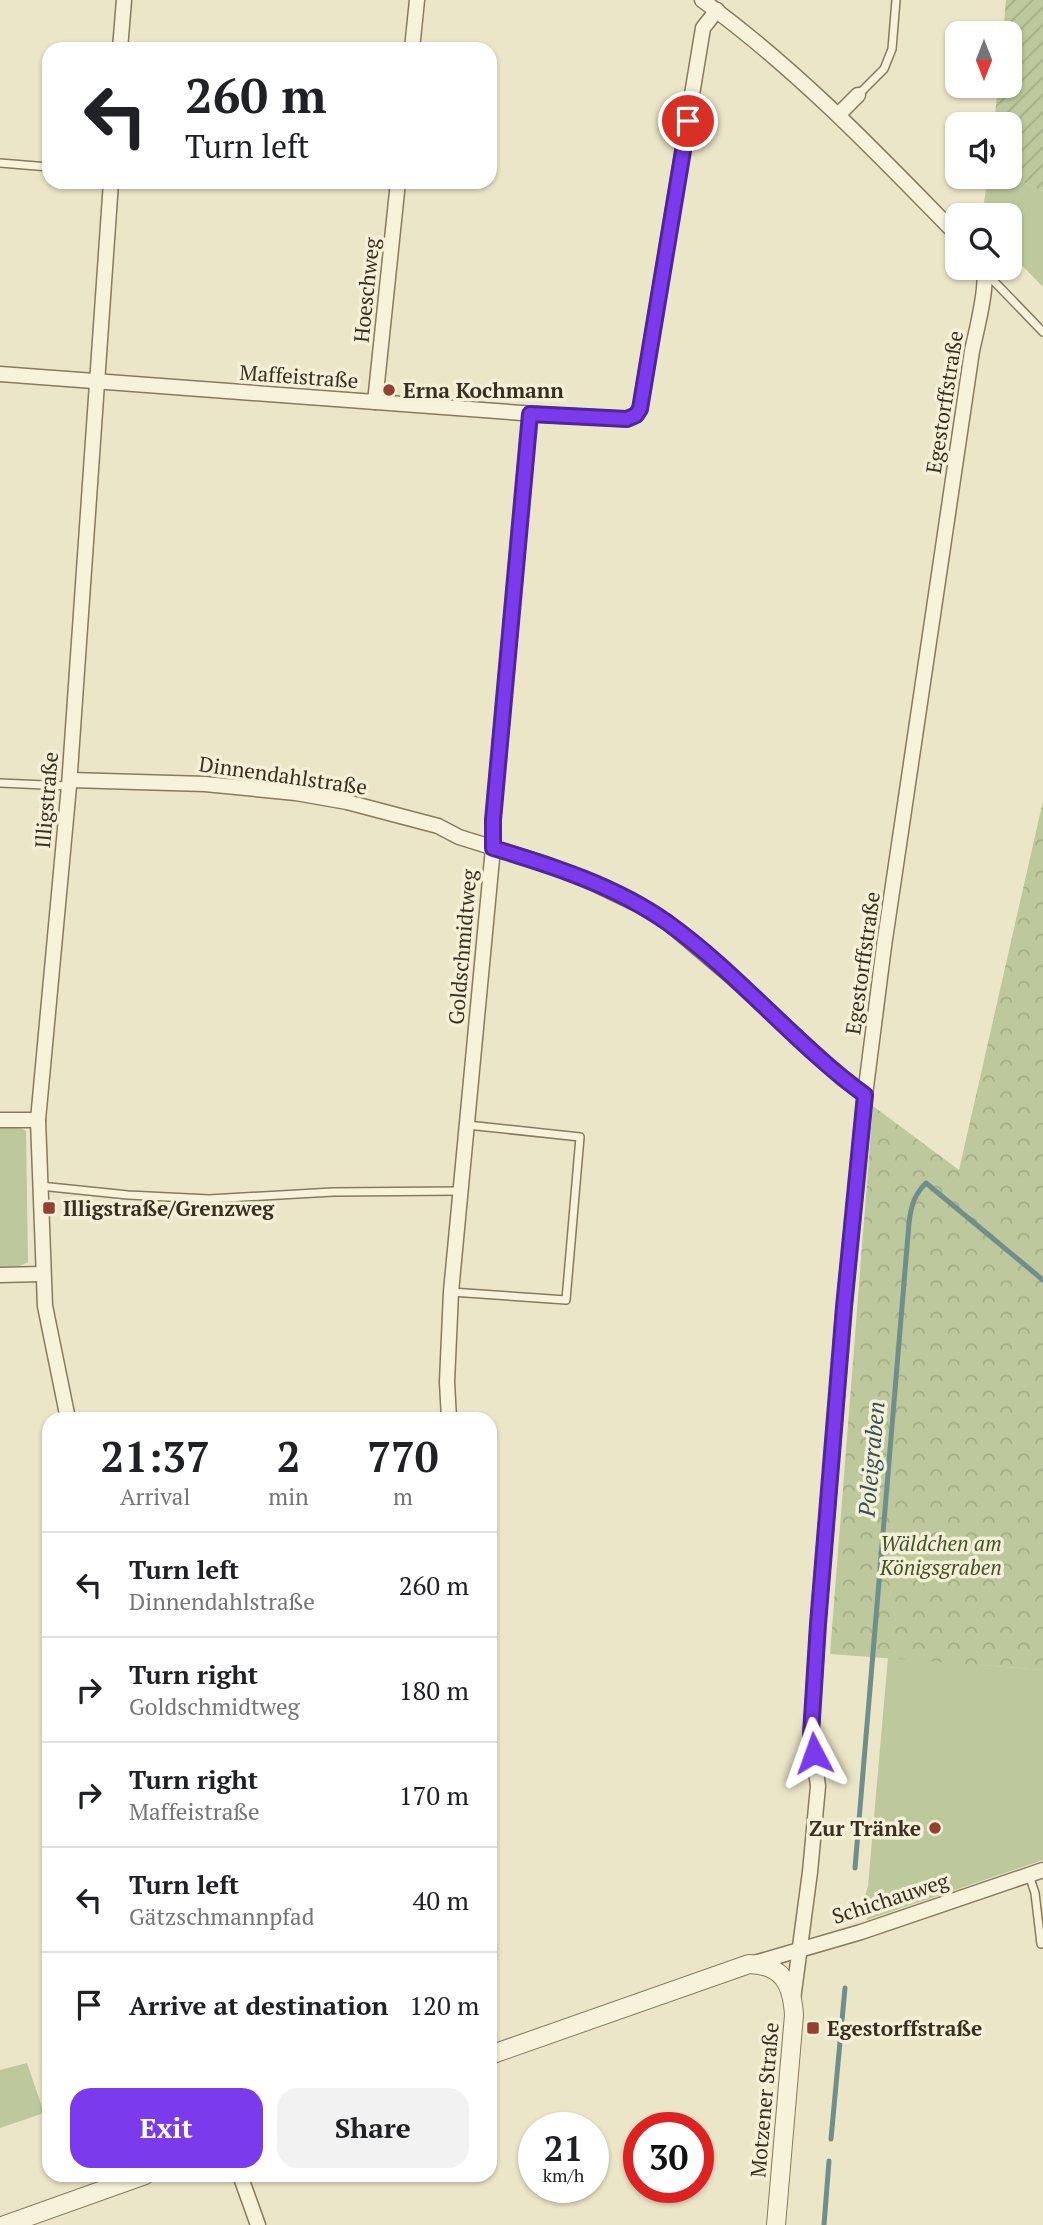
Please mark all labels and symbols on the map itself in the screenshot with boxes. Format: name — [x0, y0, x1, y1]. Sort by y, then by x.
north arrow — [945, 21, 1022, 98]
pin — [658, 91, 718, 151]
street label: Hoeschweg — [347, 235, 386, 344]
street label: Egestorffstraße — [919, 329, 969, 475]
street label: Maffeistraße — [239, 358, 359, 394]
place label: Erna Kochmann — [403, 376, 564, 404]
marker: Erna Kochmann — [381, 382, 397, 398]
street label: Dinnendahlstraße — [197, 749, 369, 801]
street label: Illigstraße — [28, 751, 64, 849]
street label: Goldschmidtweg — [441, 867, 483, 1026]
street label: Egestorffstraße — [838, 890, 886, 1036]
place label: Illigstraße/Grenzweg — [63, 1194, 275, 1222]
marker: Illigstraße/Grenzweg — [41, 1200, 57, 1216]
water label: Poleigraben — [850, 1400, 891, 1519]
park label: Wäldchen am Königsgraben — [879, 1529, 1002, 1581]
position arrow — [777, 1716, 851, 1790]
place label: Zur Tränke — [809, 1814, 921, 1842]
marker: Zur Tränke — [927, 1820, 943, 1836]
street label: Schichauweg — [828, 1866, 953, 1930]
place label: Egestorffstraße — [827, 2014, 982, 2042]
marker: Egestorffstraße — [805, 2020, 821, 2036]
street label: Motzener Straße — [743, 2021, 785, 2179]
speed limit sign: 30 — [623, 2112, 714, 2203]

